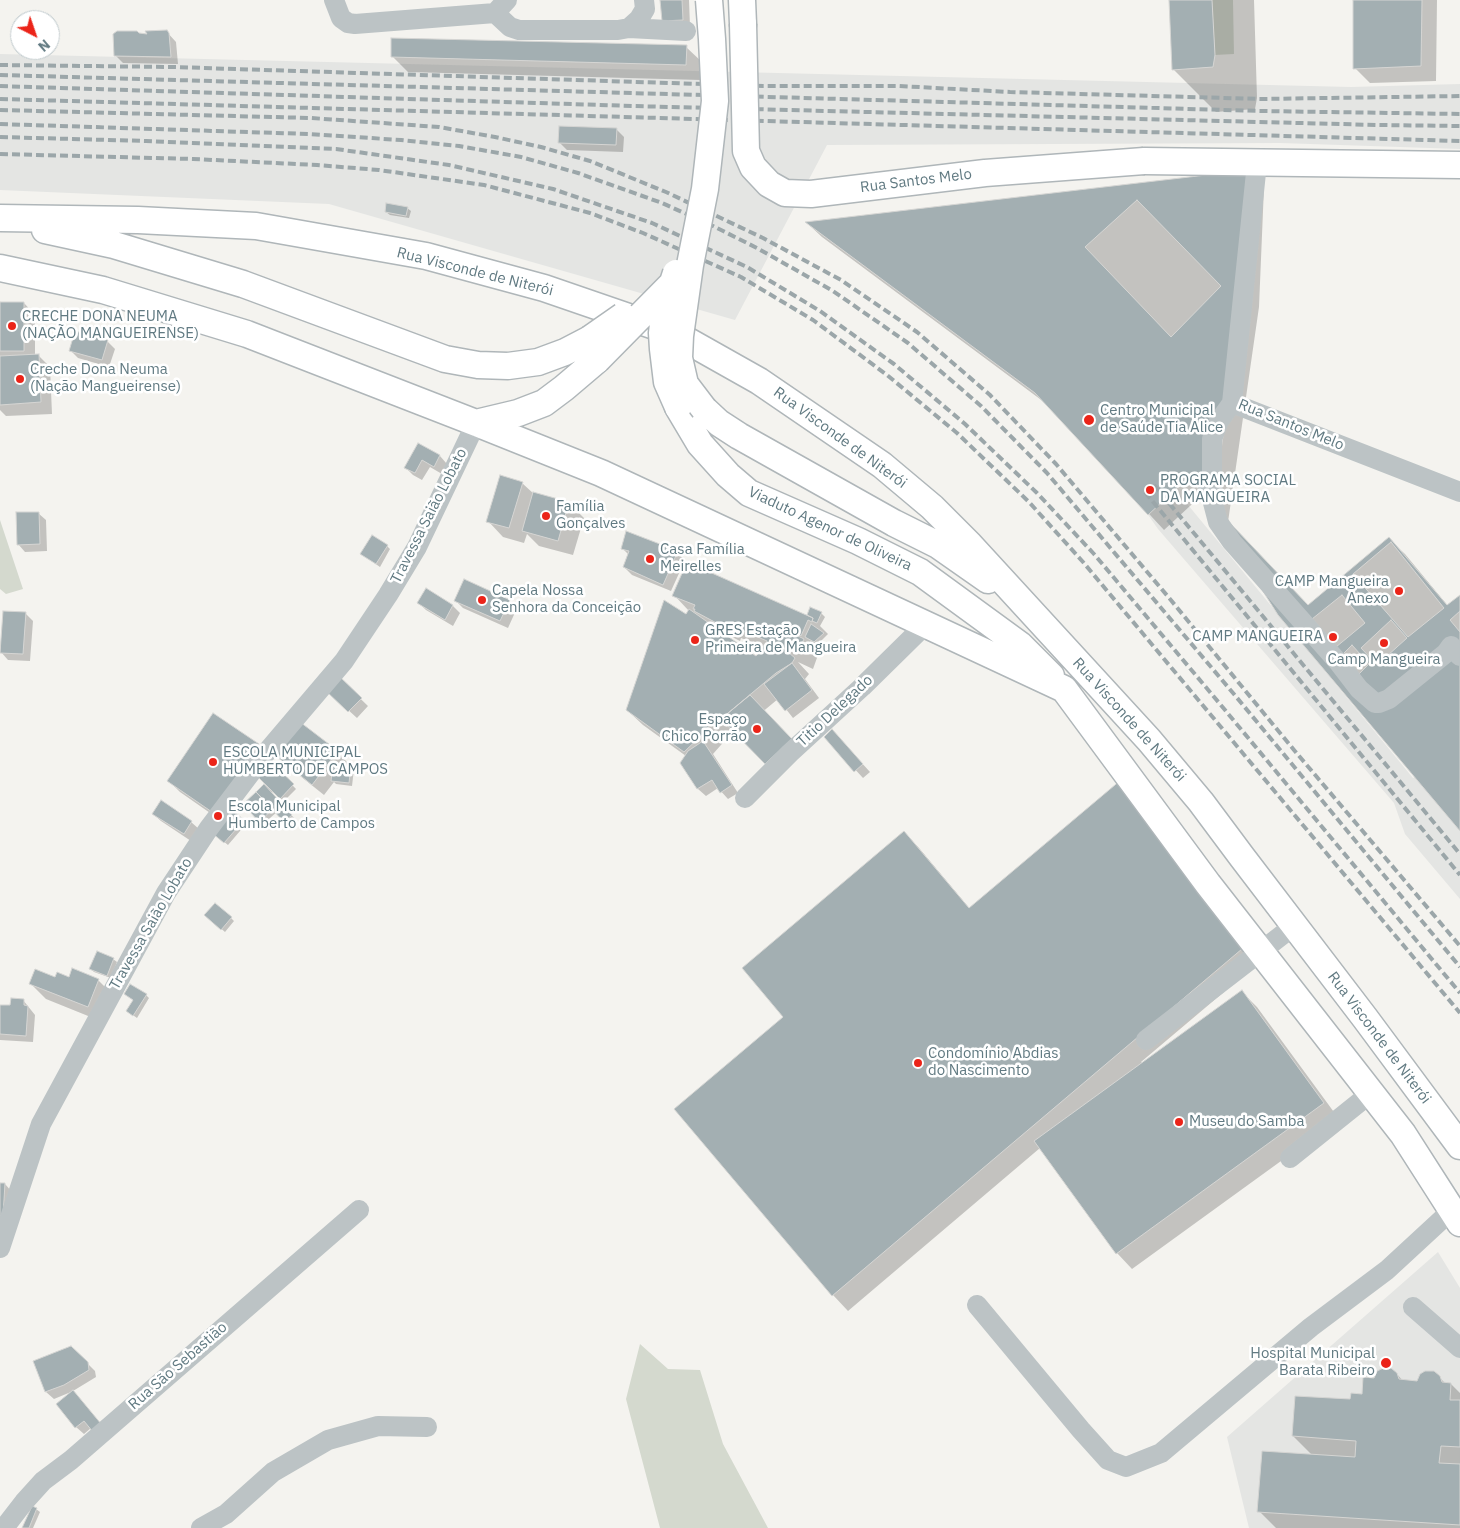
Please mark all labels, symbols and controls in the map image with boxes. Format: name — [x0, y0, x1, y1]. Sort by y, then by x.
north arrow — [10, 10, 60, 60]
text: N — [34, 35, 54, 56]
street label: Rua Santos Melo — [859, 165, 973, 197]
street label: Rua Visconde de Niterói — [395, 244, 555, 300]
place label: CRECHE DONA NEUMA (NAÇÃO MANGUEIRENSE) — [22, 308, 199, 343]
marker: CRECHE DONA NEUMA (NAÇÃO MANGUEIRENSE) — [6, 320, 18, 332]
place label: Creche Dona Neuma (Nação Mangueirense) — [30, 361, 181, 396]
marker: Creche Dona Neuma (Nação Mangueirense) — [14, 373, 26, 385]
street label: Rua Visconde de Niterói — [770, 384, 910, 492]
street label: Rua Santos Melo — [1236, 396, 1346, 454]
place label: Centro Municipal de Saúde Tia Alice — [1100, 402, 1223, 437]
marker: Centro Municipal de Saúde Tia Alice — [1082, 413, 1096, 427]
street label: Travessa Saião Lobato — [387, 445, 471, 587]
place label: PROGRAMA SOCIAL DA MANGUEIRA — [1160, 472, 1296, 507]
street label: Viaduto Agenor de Oliveira — [745, 483, 915, 575]
marker: PROGRAMA SOCIAL DA MANGUEIRA — [1144, 484, 1156, 496]
place label: Família Gonçalves — [556, 498, 626, 533]
marker: Família Gonçalves — [540, 510, 552, 522]
place label: Casa Família Meirelles — [660, 541, 745, 576]
marker: Casa Família Meirelles — [644, 553, 656, 565]
place label: CAMP Mangueira Anexo — [1275, 573, 1389, 608]
place label: Capela Nossa Senhora da Conceição — [492, 582, 641, 617]
marker: CAMP Mangueira Anexo — [1393, 585, 1405, 597]
marker: Capela Nossa Senhora da Conceição — [476, 594, 488, 606]
place label: GRES Estação Primeira de Mangueira — [705, 622, 856, 657]
place label: CAMP MANGUEIRA — [1192, 628, 1323, 646]
marker: CAMP MANGUEIRA — [1327, 631, 1339, 643]
marker: GRES Estação Primeira de Mangueira — [689, 634, 701, 646]
marker: Camp Mangueira — [1378, 637, 1390, 649]
place label: Camp Mangueira — [1327, 651, 1441, 669]
street label: Rua Visconde de Niterói — [1069, 654, 1189, 786]
street label: Titio Delegado — [793, 671, 877, 751]
place label: Espaço Chico Porrão — [661, 711, 747, 746]
marker: Espaço Chico Porrão — [751, 723, 763, 735]
place label: ESCOLA MUNICIPAL HUMBERTO DE CAMPOS — [223, 744, 388, 779]
marker: ESCOLA MUNICIPAL HUMBERTO DE CAMPOS — [207, 756, 219, 768]
place label: Escola Municipal Humberto de Campos — [228, 798, 375, 833]
marker: Escola Municipal Humberto de Campos — [212, 810, 224, 822]
street label: Travessa Saião Lobato — [106, 855, 196, 993]
street label: Rua Visconde de Niterói — [1323, 968, 1435, 1108]
place label: Condomínio Abdias do Nascimento — [928, 1045, 1058, 1080]
marker: Condomínio Abdias do Nascimento — [912, 1057, 924, 1069]
place label: Museu do Samba — [1189, 1113, 1304, 1131]
marker: Museu do Samba — [1173, 1116, 1185, 1128]
street label: Rua São Sebastião — [125, 1318, 231, 1414]
place label: Hospital Municipal Barata Ribeiro — [1250, 1345, 1375, 1380]
marker: Hospital Municipal Barata Ribeiro — [1379, 1356, 1393, 1370]

